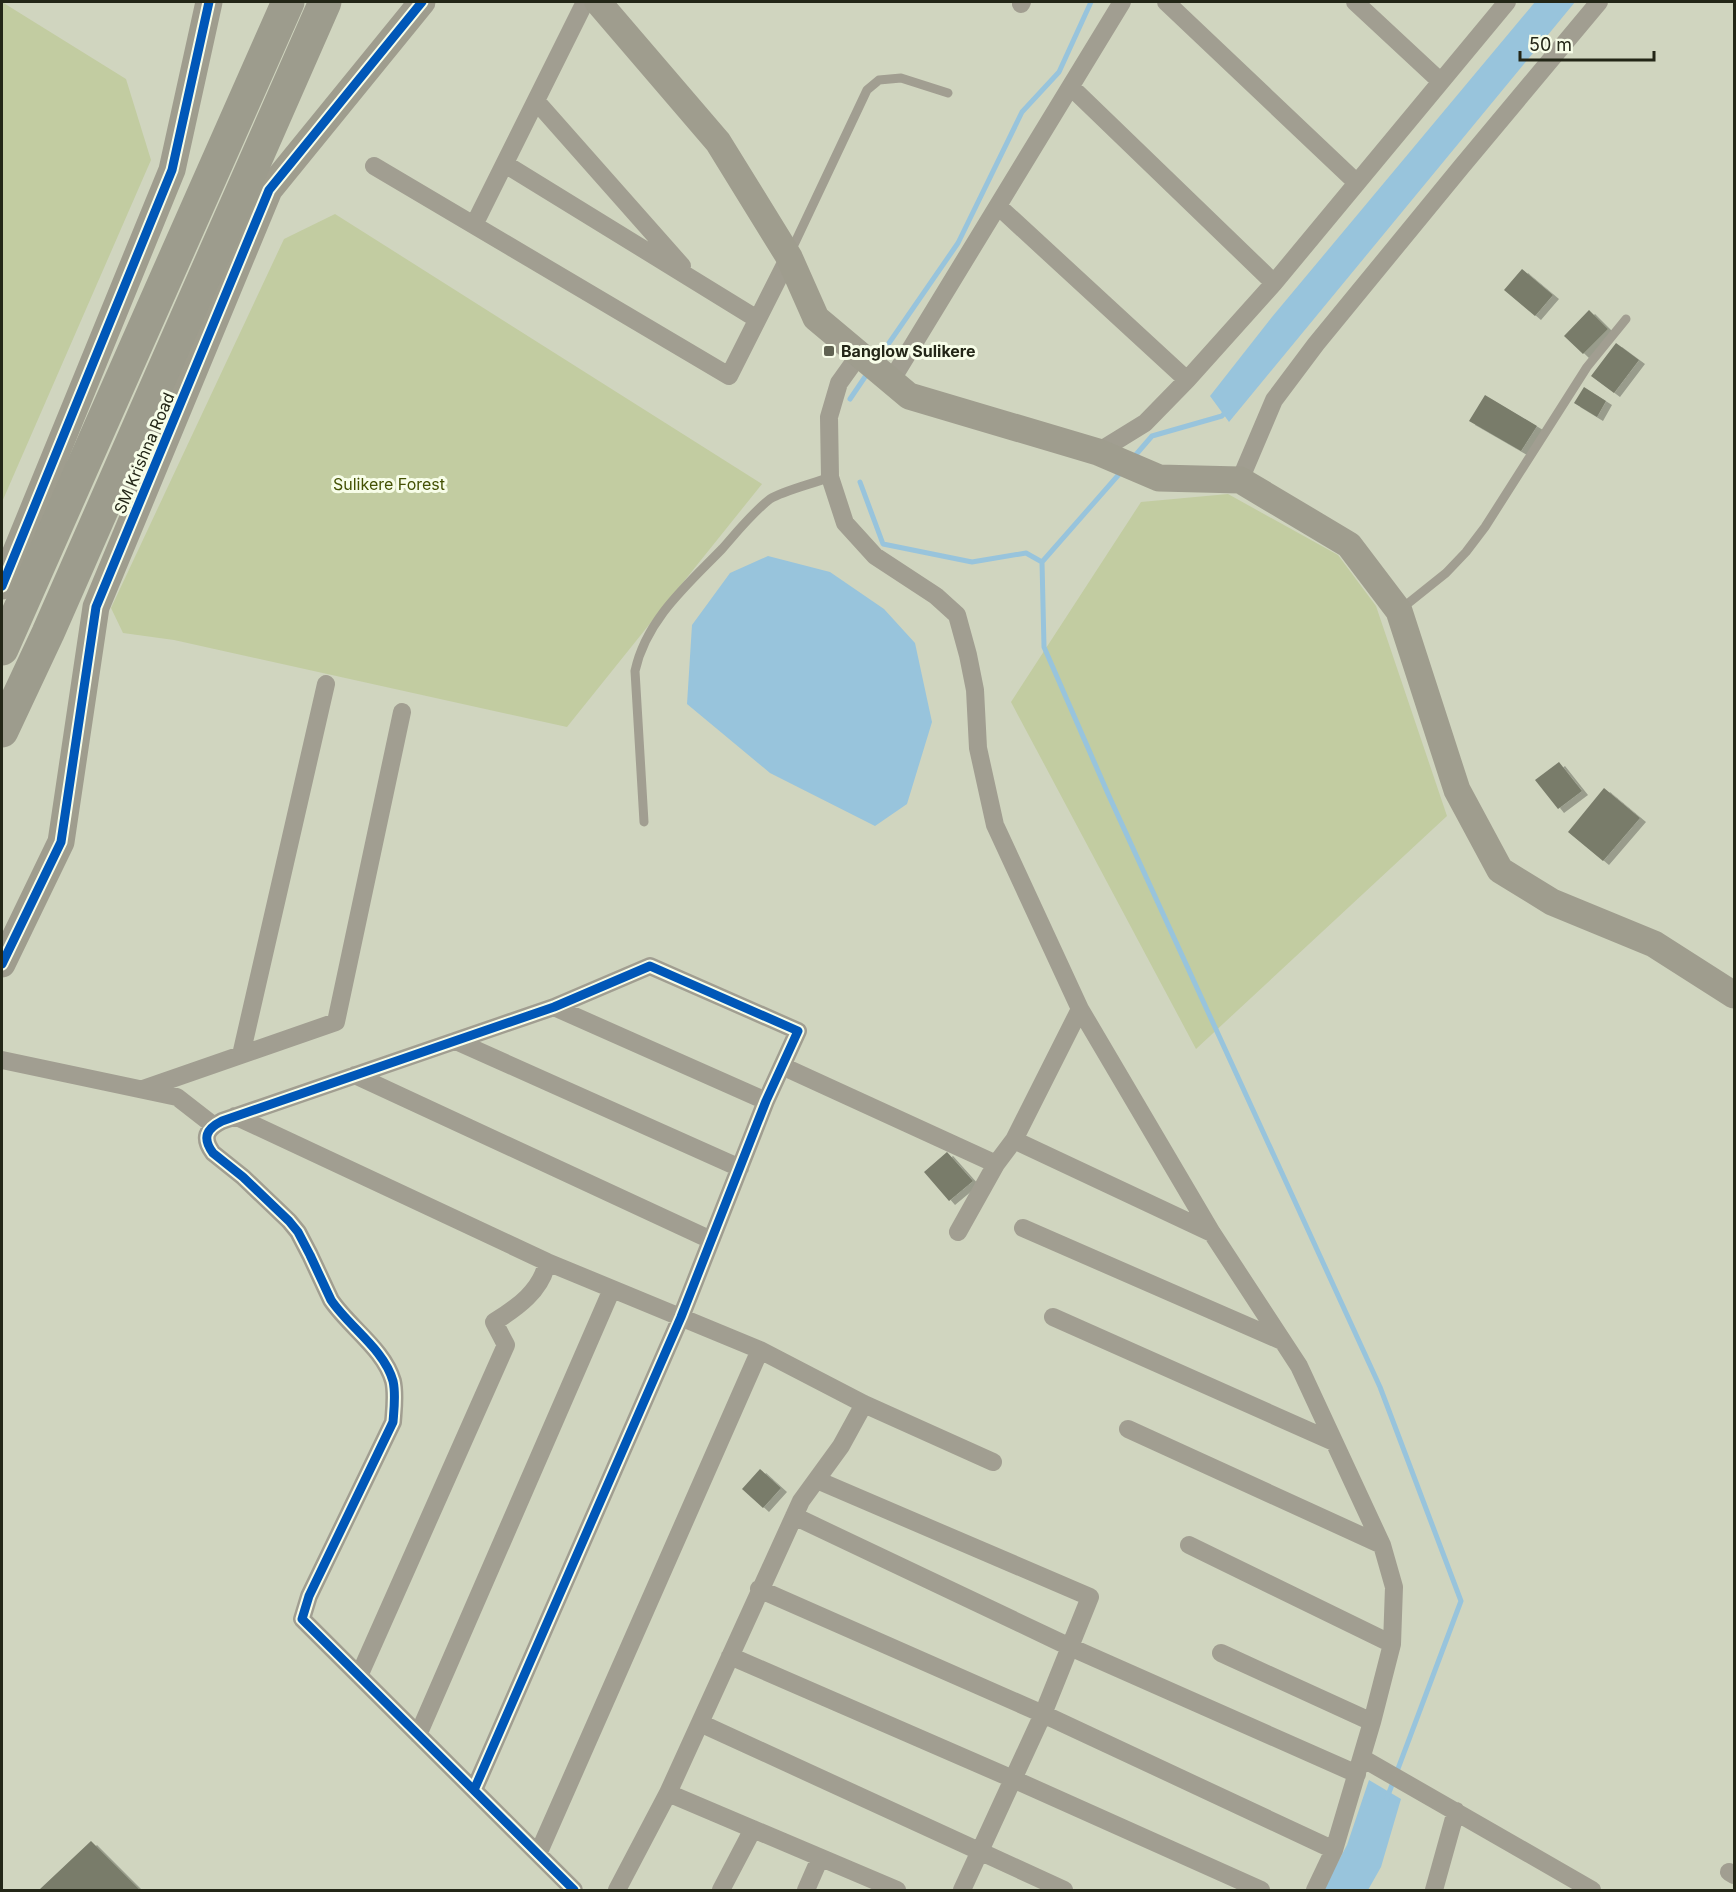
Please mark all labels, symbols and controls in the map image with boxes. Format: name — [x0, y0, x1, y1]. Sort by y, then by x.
scale bar — [1520, 24, 1654, 62]
text: 50 m — [1529, 34, 1572, 55]
place label: Banglow Sulikere — [841, 341, 975, 361]
marker: Banglow Sulikere — [822, 344, 836, 358]
street label: SM Krishna Road — [109, 389, 179, 517]
park label: Sulikere Forest — [333, 474, 445, 494]

